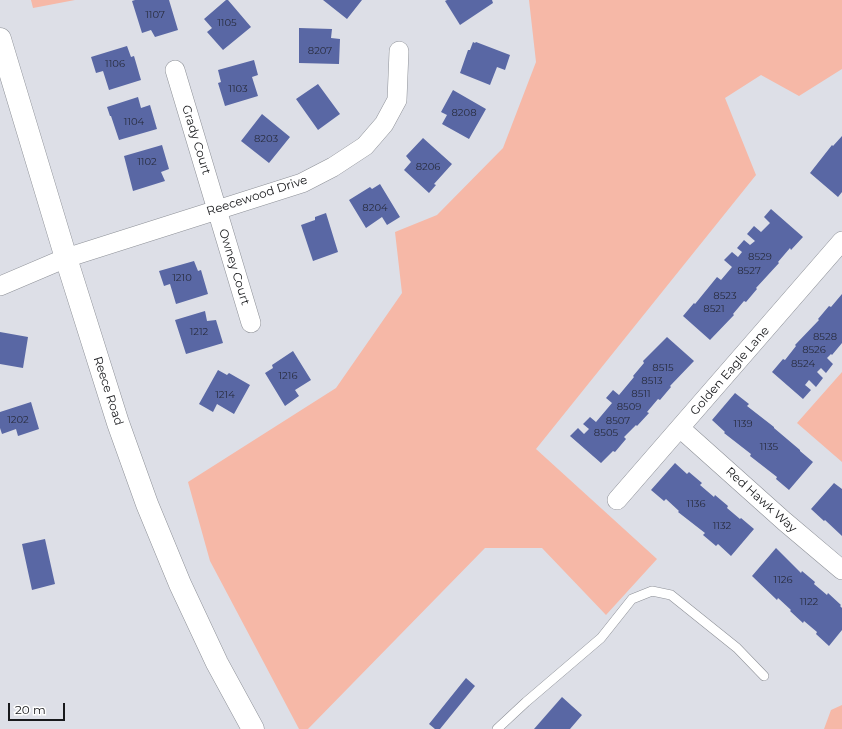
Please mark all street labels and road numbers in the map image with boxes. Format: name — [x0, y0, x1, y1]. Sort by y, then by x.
street label: Grady Court — [179, 103, 213, 177]
street label: Reecewood Drive — [205, 173, 309, 219]
street label: Owney Court — [216, 227, 252, 307]
street label: Golden Eagle Lane — [687, 324, 773, 418]
street label: Reece Road — [90, 355, 126, 427]
street label: Red Hawk Way — [722, 464, 800, 536]

